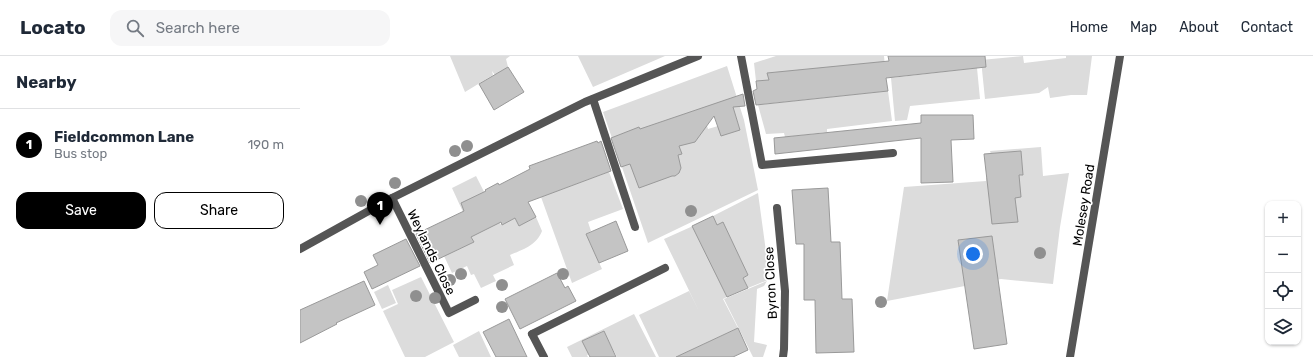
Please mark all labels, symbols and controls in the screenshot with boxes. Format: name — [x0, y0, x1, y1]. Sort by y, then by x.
search box — [110, 10, 390, 46]
text: Locato — [20, 16, 86, 39]
icon: search — [124, 17, 146, 39]
text: Search here — [156, 19, 240, 37]
text: Home — [1070, 19, 1108, 36]
text: Map — [1130, 19, 1157, 36]
text: About — [1179, 19, 1219, 36]
text: Contact — [1241, 19, 1293, 36]
text: Nearby — [16, 72, 77, 92]
text: Fieldcommon Lane — [54, 128, 194, 146]
text: 1 — [26, 137, 32, 152]
text: 190 m — [248, 137, 284, 152]
text: Bus stop — [54, 146, 107, 161]
street label: Molesey Road — [1070, 163, 1097, 247]
button: Save — [16, 192, 146, 229]
button: Share — [154, 192, 284, 229]
pin: 1 — [367, 192, 393, 225]
map controls — [1265, 201, 1301, 345]
button: + — [1265, 201, 1301, 237]
street label: Weylands Close — [404, 207, 459, 297]
button: − — [1265, 237, 1301, 273]
your location — [963, 244, 983, 264]
street label: Byron Close — [761, 246, 780, 320]
button: locate — [1265, 273, 1301, 309]
button: layers — [1265, 309, 1301, 345]

